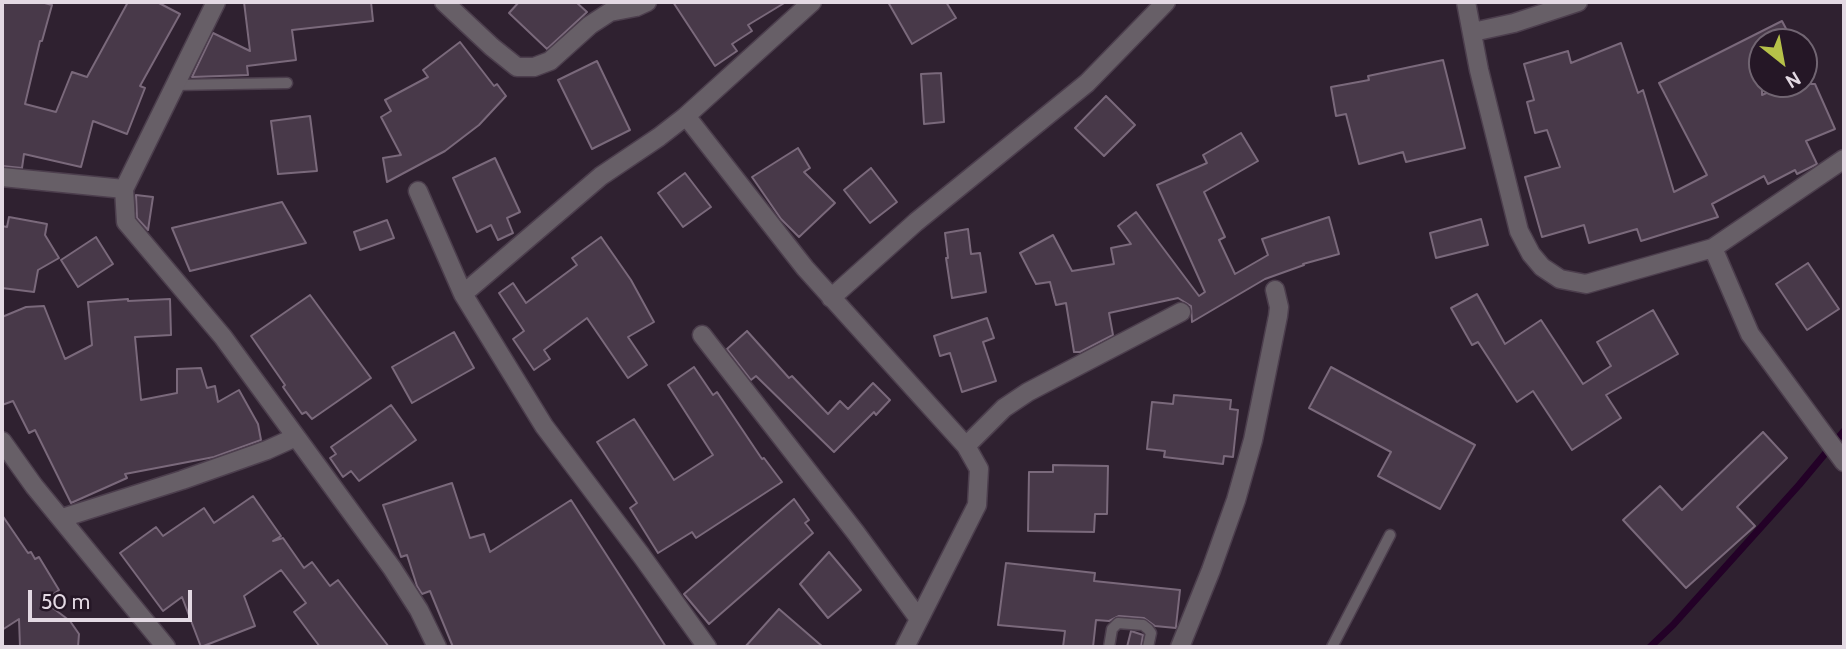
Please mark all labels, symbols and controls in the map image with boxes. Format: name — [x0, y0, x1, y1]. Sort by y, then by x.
north arrow — [1748, 28, 1818, 98]
text: N — [1781, 66, 1805, 93]
scale bar — [32, 576, 196, 620]
text: 50 m — [41, 589, 90, 614]

